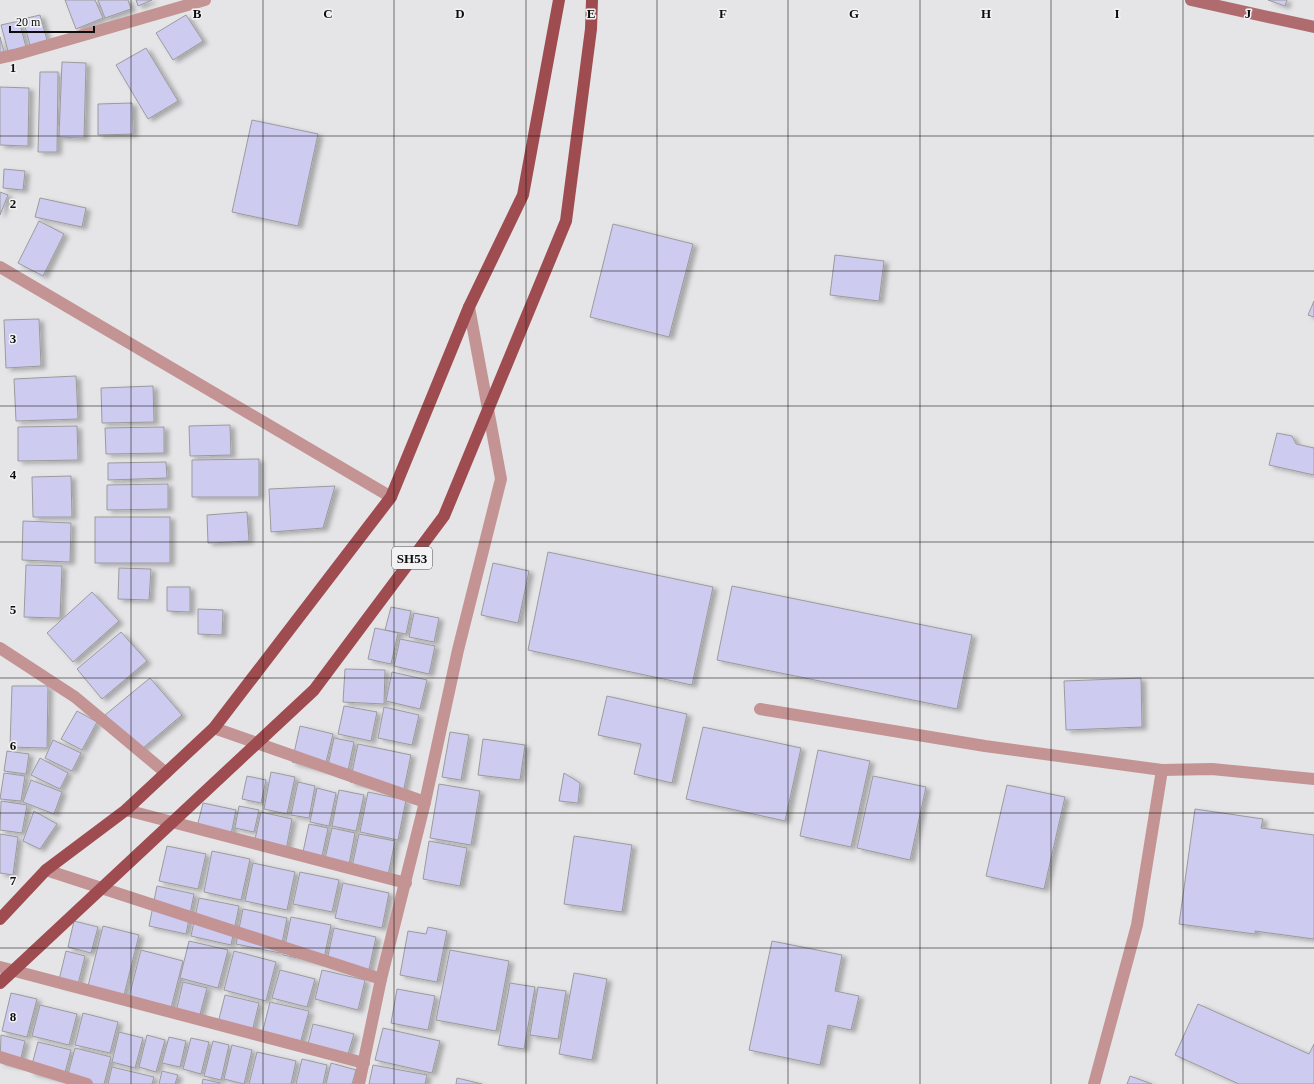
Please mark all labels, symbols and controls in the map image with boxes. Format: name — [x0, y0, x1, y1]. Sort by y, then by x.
text: B — [193, 6, 202, 21]
text: C — [323, 6, 333, 21]
text: D — [455, 6, 465, 21]
text: E — [587, 6, 595, 21]
text: F — [719, 6, 727, 21]
text: G — [849, 6, 859, 21]
text: H — [981, 6, 991, 21]
text: I — [1114, 6, 1120, 21]
text: J — [1245, 6, 1252, 21]
scale bar — [10, 8, 94, 34]
text: 20 m — [16, 15, 41, 29]
text: 1 — [10, 60, 16, 75]
text: 2 — [10, 196, 16, 211]
text: 3 — [10, 331, 17, 346]
text: 4 — [10, 467, 17, 482]
road number: SH53 — [392, 547, 432, 569]
text: 5 — [10, 602, 17, 617]
text: 6 — [10, 738, 17, 753]
text: 7 — [10, 873, 17, 888]
text: 8 — [10, 1009, 17, 1024]

